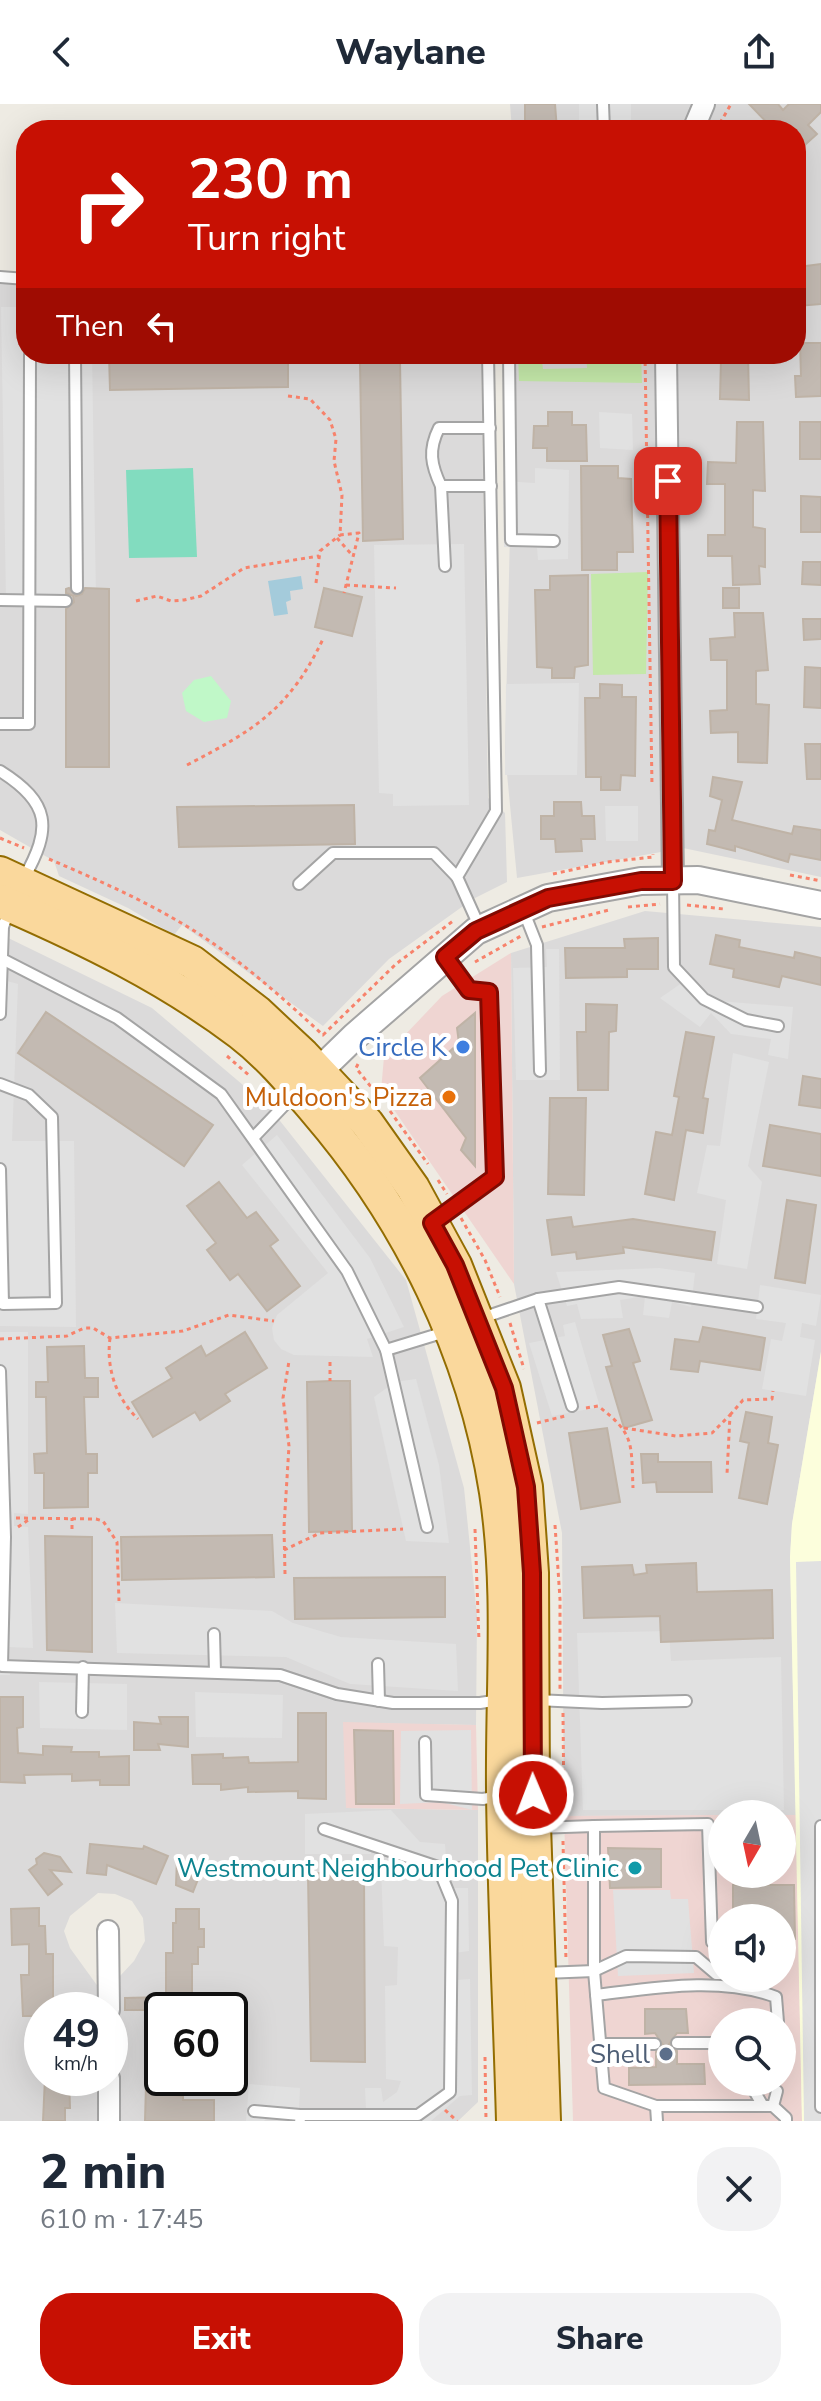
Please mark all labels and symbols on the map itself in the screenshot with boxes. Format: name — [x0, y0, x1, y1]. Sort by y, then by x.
pin — [634, 447, 702, 515]
place label: Circle K — [358, 1030, 448, 1065]
marker: Circle K — [454, 1038, 472, 1056]
place label: Muldoon's Pizza — [245, 1080, 433, 1115]
marker: Muldoon's Pizza — [440, 1088, 458, 1106]
position arrow — [491, 1753, 575, 1837]
north arrow — [708, 1800, 796, 1888]
place label: Westmount Neighbourhood Pet Clinic — [177, 1851, 619, 1886]
marker: Westmount Neighbourhood Pet Clinic — [626, 1859, 644, 1877]
speed limit sign: 60 — [144, 1992, 248, 2096]
place label: Shell — [590, 2037, 650, 2072]
marker: Shell — [657, 2045, 675, 2063]

